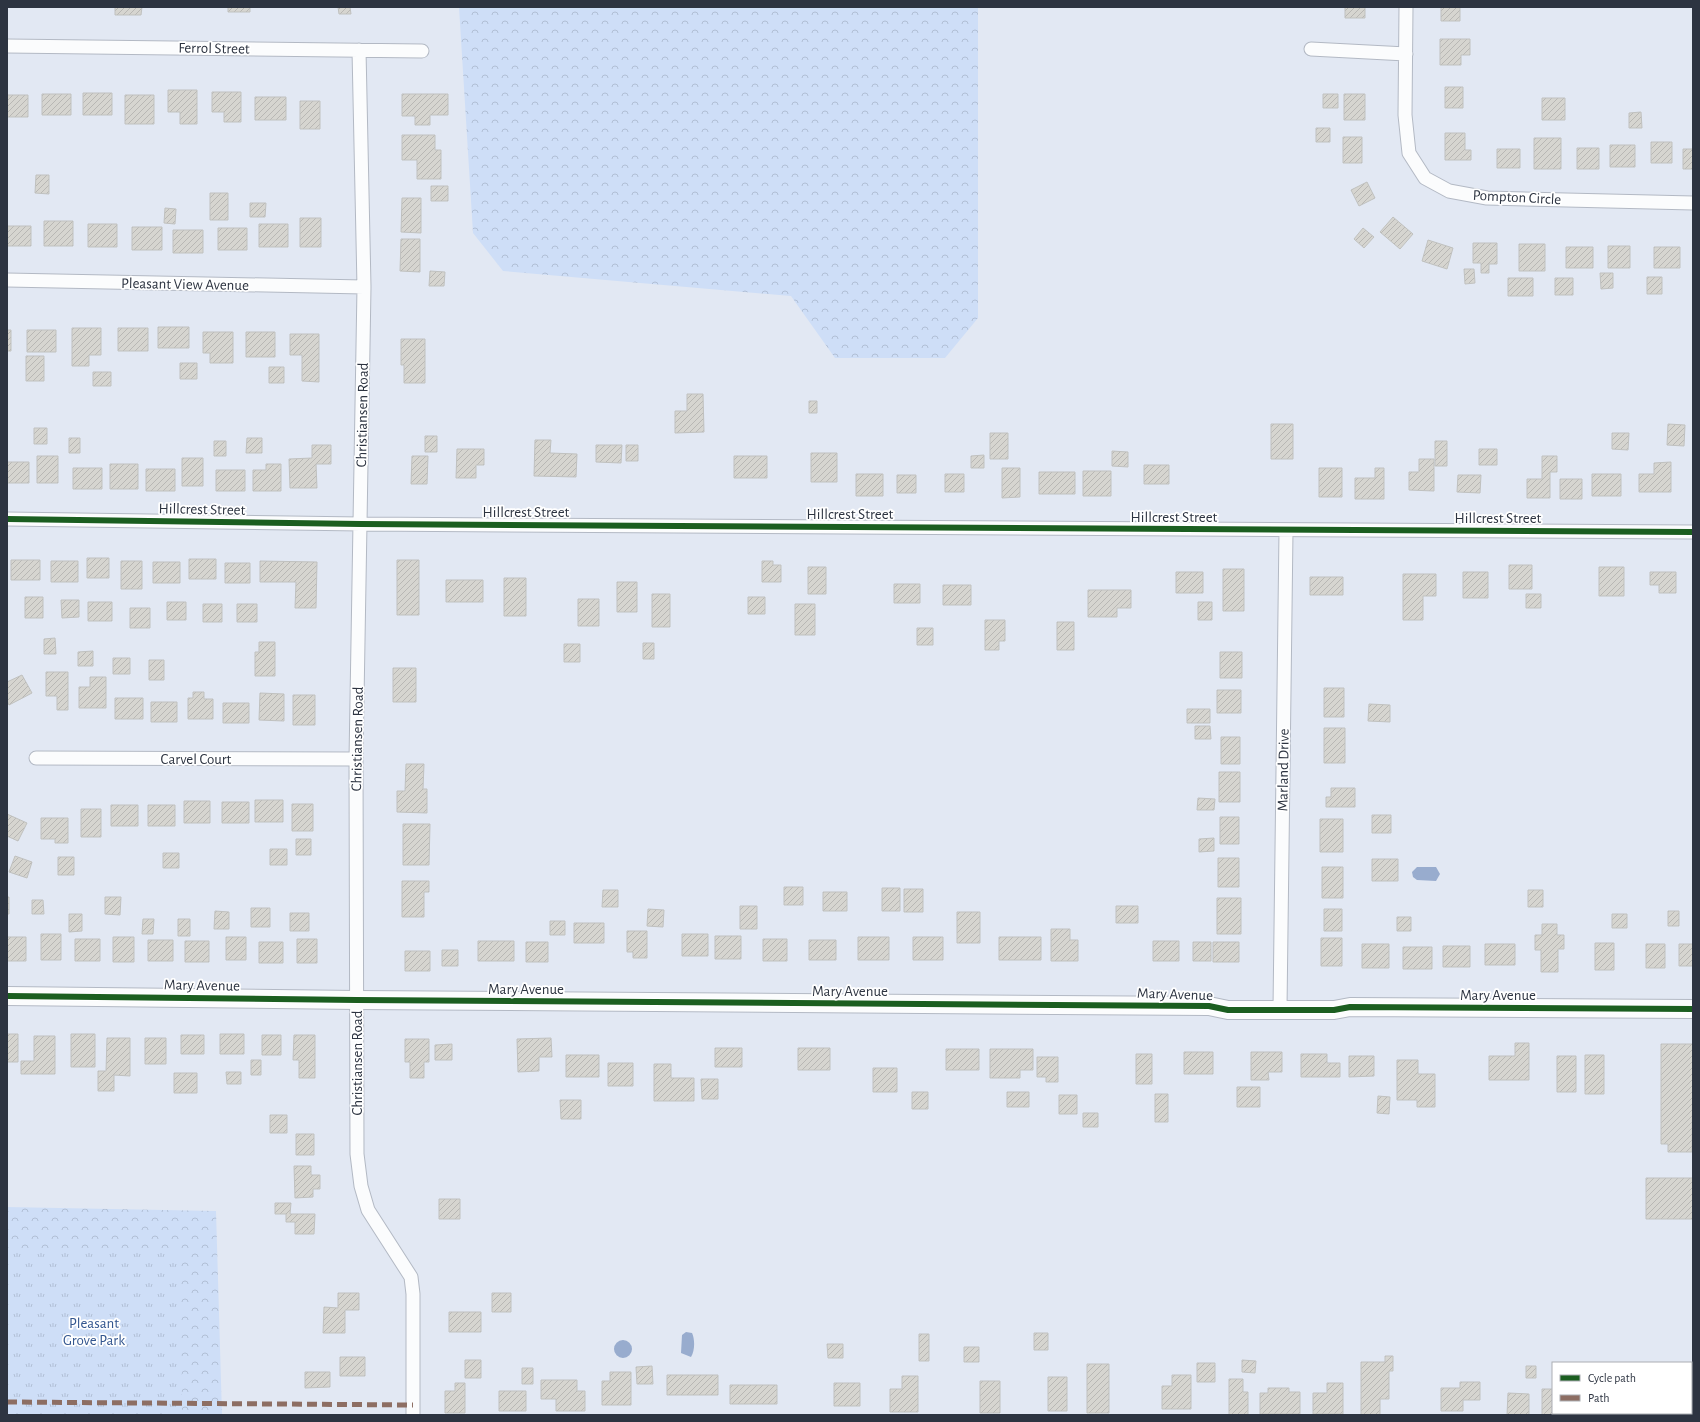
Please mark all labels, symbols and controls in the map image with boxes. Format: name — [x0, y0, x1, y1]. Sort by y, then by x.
street label: Ferrol Street — [178, 40, 250, 57]
street label: Pompton Circle — [1472, 188, 1562, 207]
street label: Pleasant View Avenue — [121, 276, 249, 293]
street label: Christiansen Road — [354, 362, 371, 468]
street label: Hillcrest Street — [158, 501, 246, 518]
street label: Hillcrest Street — [483, 505, 570, 520]
street label: Hillcrest Street — [807, 507, 894, 522]
street label: Hillcrest Street — [1131, 510, 1218, 525]
street label: Hillcrest Street — [1455, 511, 1542, 526]
street label: Christiansen Road — [349, 686, 366, 792]
street label: Marland Drive — [1275, 728, 1292, 812]
street label: Carvel Court — [161, 752, 232, 767]
street label: Mary Avenue — [164, 977, 240, 994]
street label: Mary Avenue — [488, 982, 564, 997]
street label: Mary Avenue — [812, 984, 888, 999]
street label: Mary Avenue — [1137, 986, 1213, 1003]
street label: Mary Avenue — [1460, 988, 1536, 1003]
street label: Christiansen Road — [350, 1010, 365, 1115]
park label: Pleasant Grove Park — [63, 1316, 125, 1348]
legend — [1552, 1362, 1692, 1414]
text: Cycle path — [1588, 1372, 1636, 1385]
text: Path — [1588, 1392, 1610, 1404]

